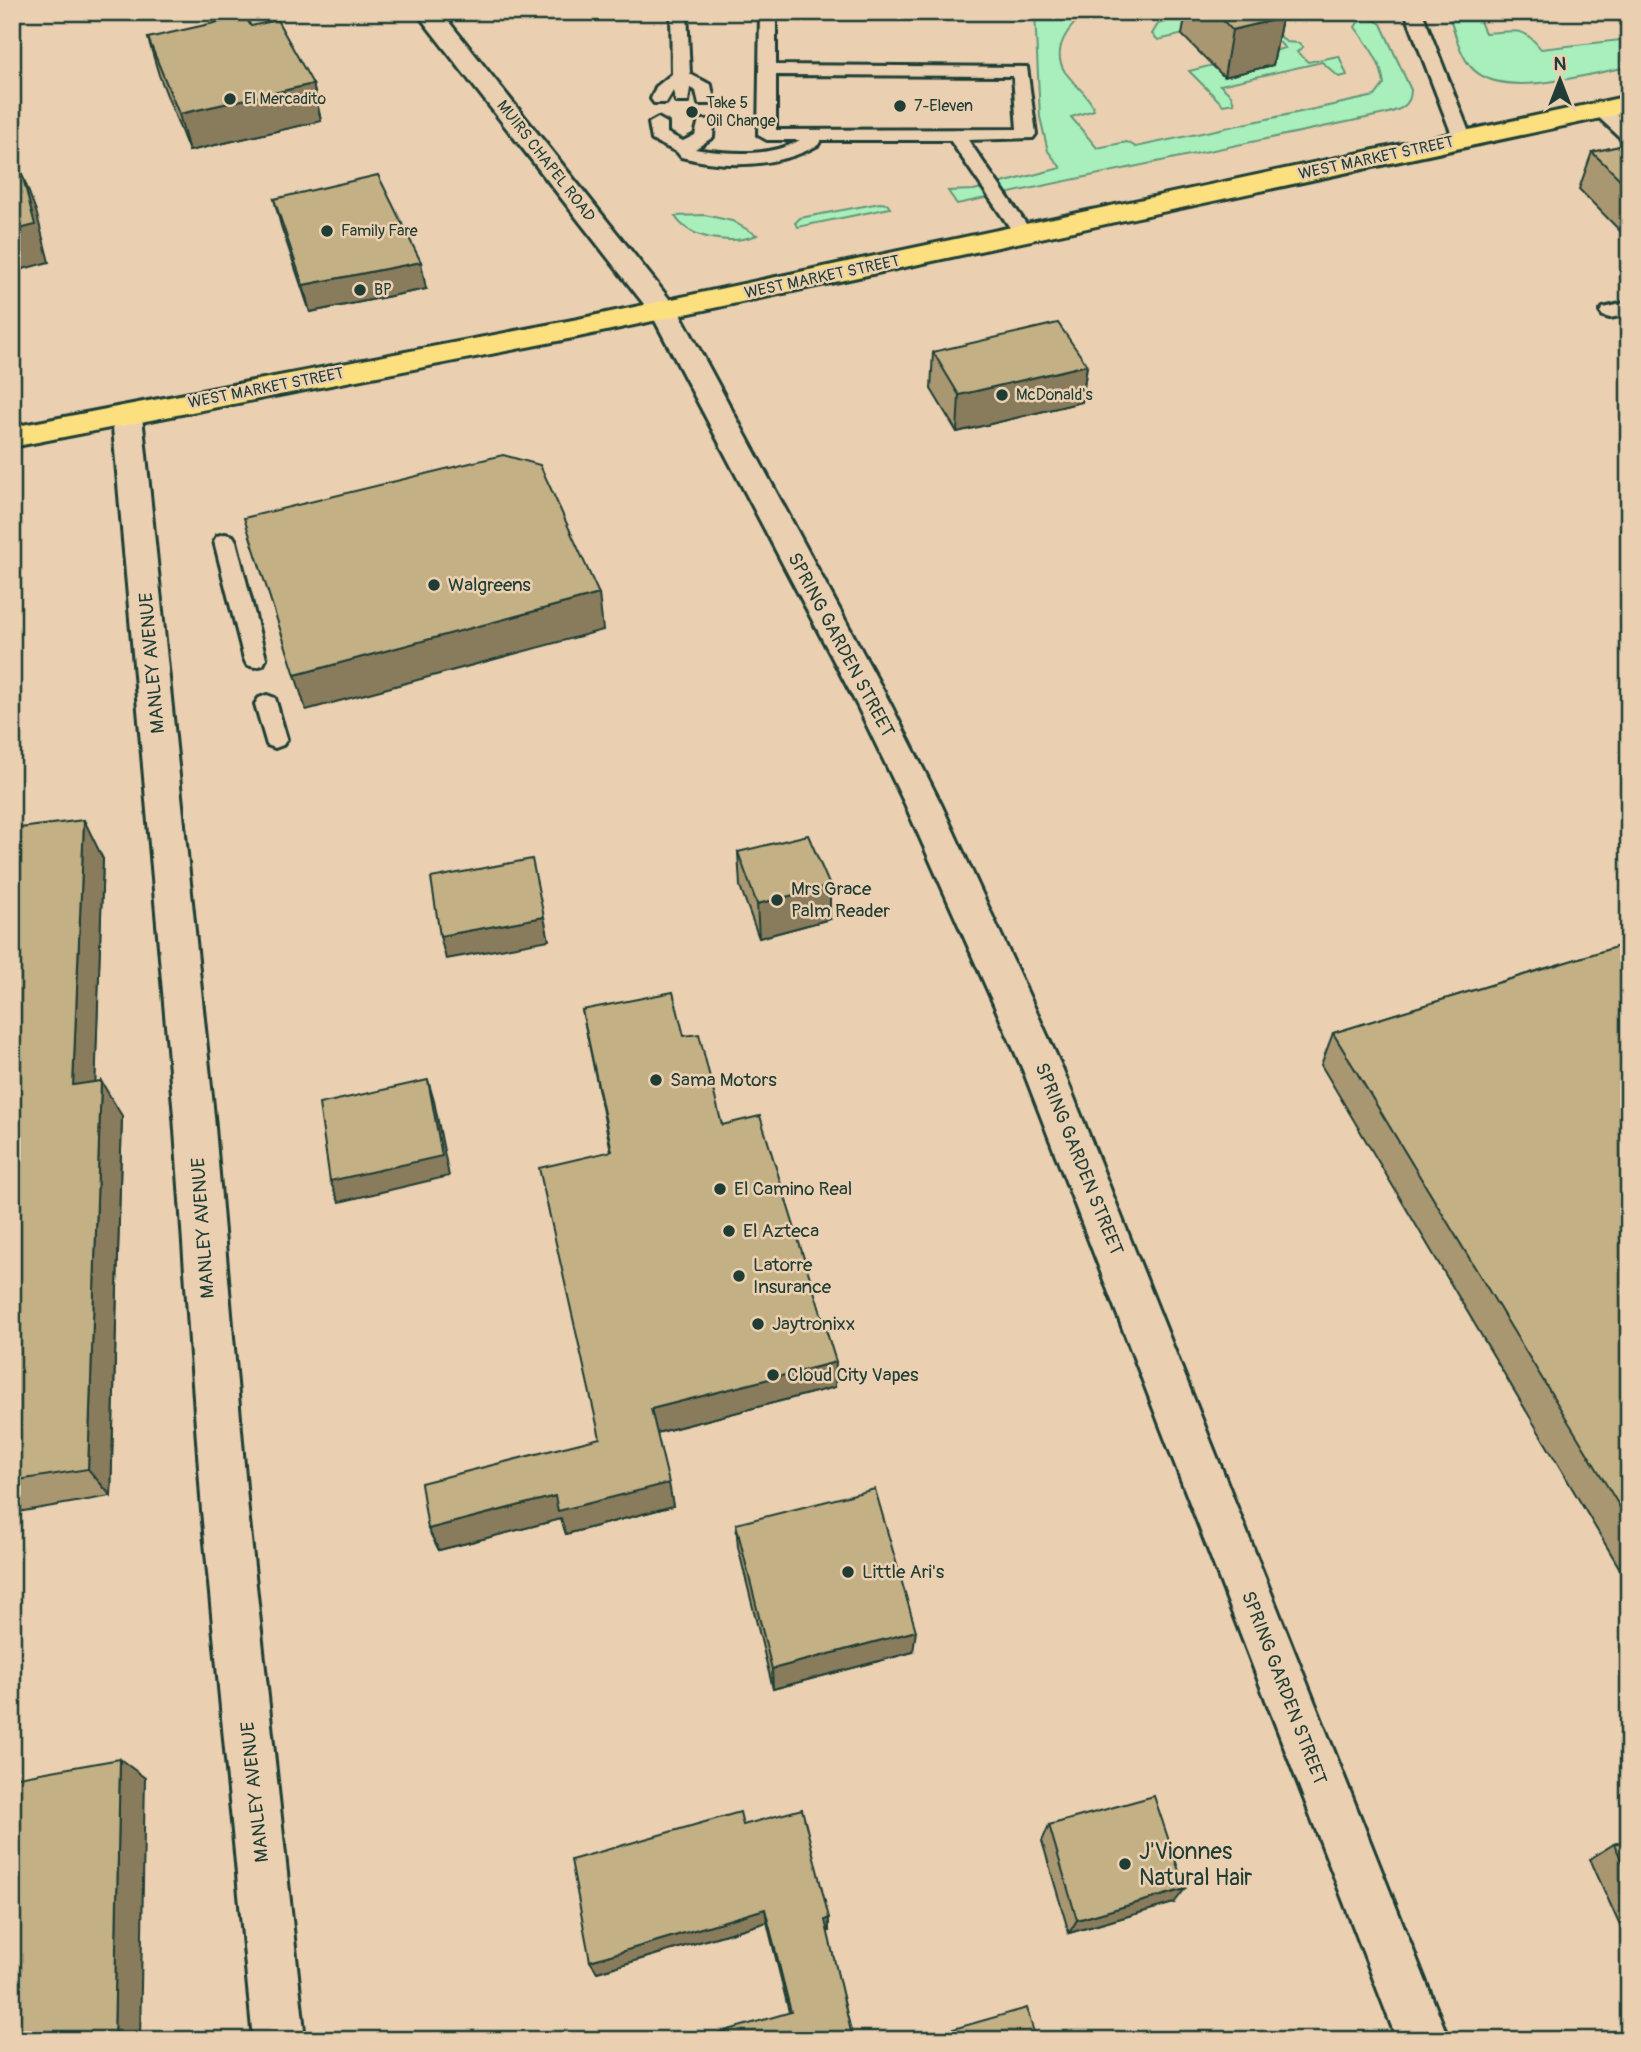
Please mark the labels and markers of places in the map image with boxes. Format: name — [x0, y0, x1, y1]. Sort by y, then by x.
place label: El Mercadito — [244, 89, 326, 109]
marker: El Mercadito — [222, 91, 238, 107]
place label: Take 5 Oil Change — [706, 93, 776, 131]
place label: 7-Eleven — [914, 96, 973, 116]
marker: 7-Eleven — [892, 98, 908, 114]
marker: Take 5 Oil Change — [684, 104, 700, 120]
place label: Family Fare — [341, 221, 418, 241]
marker: Family Fare — [319, 223, 335, 239]
place label: BP — [374, 280, 392, 300]
marker: BP — [352, 282, 368, 298]
place label: McDonald's — [1016, 385, 1093, 405]
marker: McDonald's — [994, 387, 1010, 403]
place label: Walgreens — [448, 573, 531, 597]
marker: Walgreens — [426, 577, 442, 593]
place label: Mrs Grace Palm Reader — [791, 877, 890, 923]
marker: Mrs Grace Palm Reader — [769, 892, 785, 908]
place label: Sama Motors — [670, 1068, 777, 1092]
marker: Sama Motors — [648, 1072, 664, 1088]
place label: El Camino Real — [734, 1177, 852, 1201]
marker: El Camino Real — [712, 1181, 728, 1197]
place label: El Azteca — [743, 1219, 819, 1243]
marker: El Azteca — [721, 1223, 737, 1239]
place label: Latorre Insurance — [753, 1253, 832, 1299]
marker: Latorre Insurance — [731, 1268, 747, 1284]
place label: Jaytronixx — [772, 1312, 855, 1336]
marker: Jaytronixx — [750, 1316, 766, 1332]
place label: Cloud City Vapes — [787, 1363, 919, 1387]
marker: Cloud City Vapes — [765, 1367, 781, 1383]
place label: Little Ari's — [862, 1560, 945, 1584]
marker: Little Ari's — [840, 1564, 856, 1580]
place label: J'Vionnes Natural Hair — [1139, 1837, 1252, 1892]
marker: J'Vionnes Natural Hair — [1117, 1856, 1133, 1872]

